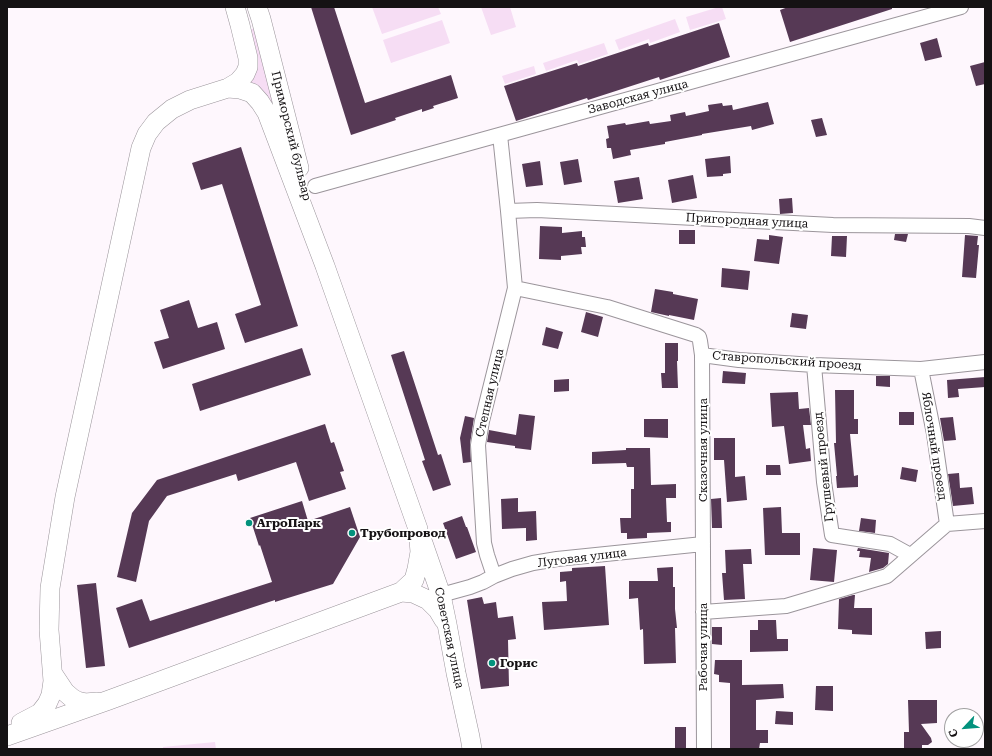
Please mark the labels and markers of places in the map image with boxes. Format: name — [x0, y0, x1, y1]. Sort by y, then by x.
place label: АгроПарк — [257, 516, 321, 530]
marker: АгроПарк — [244, 518, 254, 528]
place label: Трубопровод — [360, 526, 446, 540]
marker: Трубопровод — [347, 528, 357, 538]
place label: Горис — [500, 656, 538, 670]
marker: Горис — [487, 658, 497, 668]

